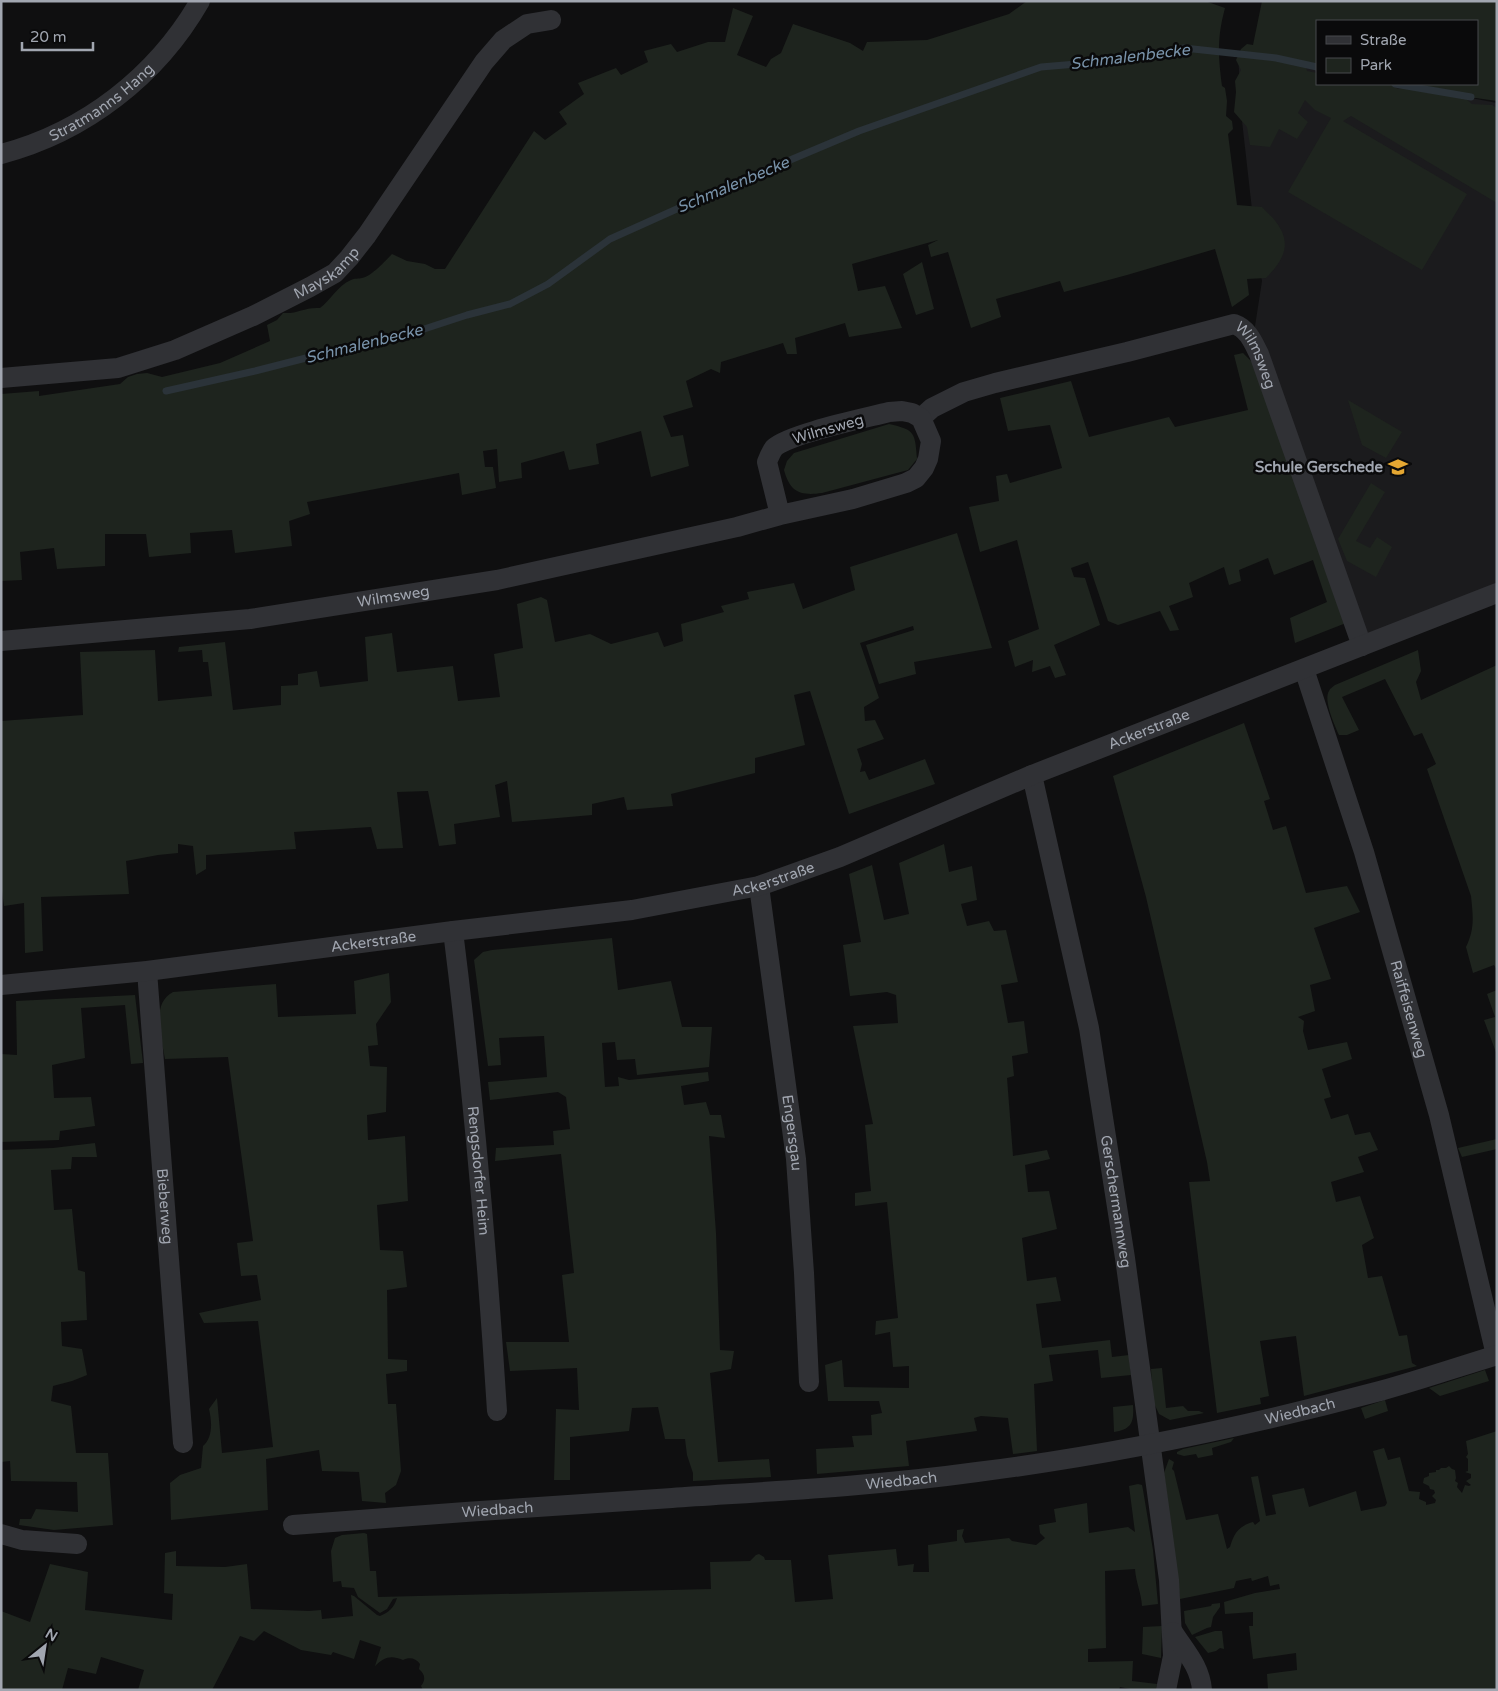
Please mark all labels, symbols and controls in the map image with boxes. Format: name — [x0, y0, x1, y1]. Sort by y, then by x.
scale bar — [22, 20, 94, 52]
legend — [1316, 20, 1478, 85]
text: 20 m — [30, 28, 67, 46]
text: Straße — [1360, 31, 1406, 49]
water label: Schmalenbecke — [1069, 40, 1192, 74]
text: Park — [1360, 56, 1392, 74]
street label: Stratmanns Hang — [46, 60, 158, 145]
water label: Schmalenbecke — [674, 152, 793, 218]
street label: Mayskamp — [291, 243, 363, 303]
street label: Wilmsweg — [1232, 318, 1280, 391]
water label: Schmalenbecke — [303, 320, 426, 368]
street label: Wilmsweg — [790, 410, 866, 448]
school or university icon: Schule Gerschede — [1387, 456, 1409, 478]
place label: Schule Gerschede — [1255, 458, 1384, 476]
street label: Wilmsweg — [356, 582, 431, 611]
street label: Ackerstraße — [1105, 705, 1192, 753]
street label: Ackerstraße — [730, 858, 817, 900]
street label: Ackerstraße — [330, 927, 417, 956]
street label: Raiffeisenweg — [1386, 958, 1431, 1060]
street label: Engersgau — [778, 1094, 806, 1171]
street label: Rengsdorfer Heim — [464, 1105, 493, 1236]
street label: Gerschermannweg — [1097, 1134, 1135, 1269]
street label: Bieberweg — [153, 1168, 177, 1245]
street label: Wiedbach — [1263, 1394, 1337, 1428]
street label: Wiedbach — [865, 1468, 938, 1493]
street label: Wiedbach — [461, 1498, 534, 1521]
north arrow — [20, 1621, 70, 1671]
text: N — [42, 1625, 60, 1645]

